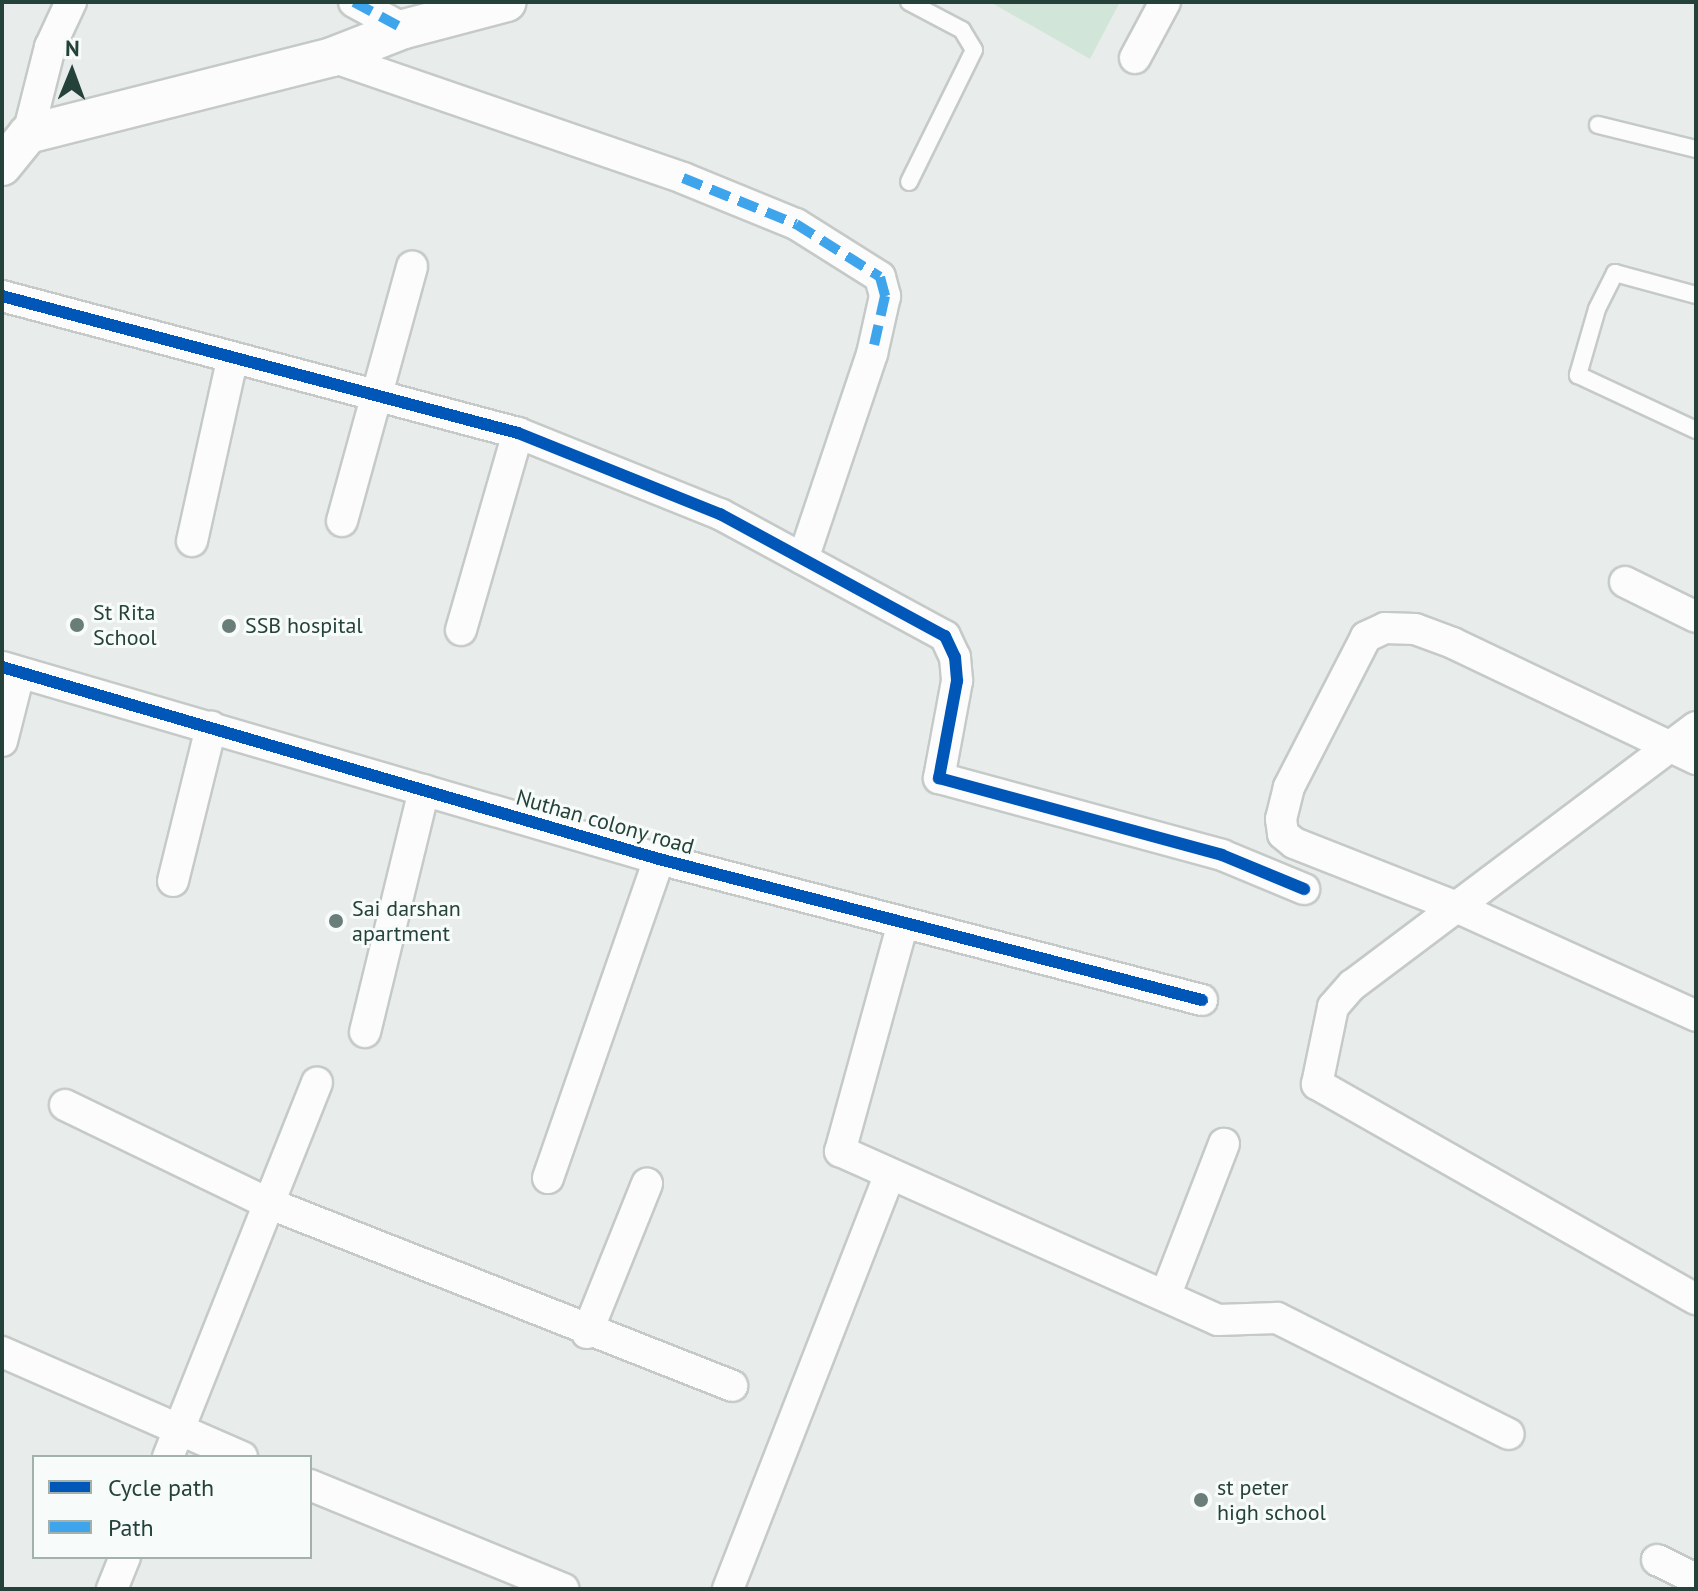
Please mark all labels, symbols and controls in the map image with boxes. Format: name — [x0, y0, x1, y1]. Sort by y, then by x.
north arrow — [32, 32, 112, 112]
text: N — [65, 34, 80, 62]
place label: St Rita School — [93, 599, 157, 650]
place label: SSB hospital — [245, 613, 363, 639]
marker: St Rita School — [68, 616, 86, 634]
marker: SSB hospital — [220, 617, 238, 635]
street label: Nuthan colony road — [513, 784, 697, 860]
place label: Sai darshan apartment — [352, 895, 461, 946]
marker: Sai darshan apartment — [327, 912, 345, 930]
legend — [32, 1455, 312, 1559]
text: Cycle path — [108, 1472, 214, 1503]
place label: st peter high school — [1217, 1474, 1326, 1526]
marker: st peter high school — [1192, 1491, 1210, 1509]
text: Path — [108, 1512, 154, 1543]

